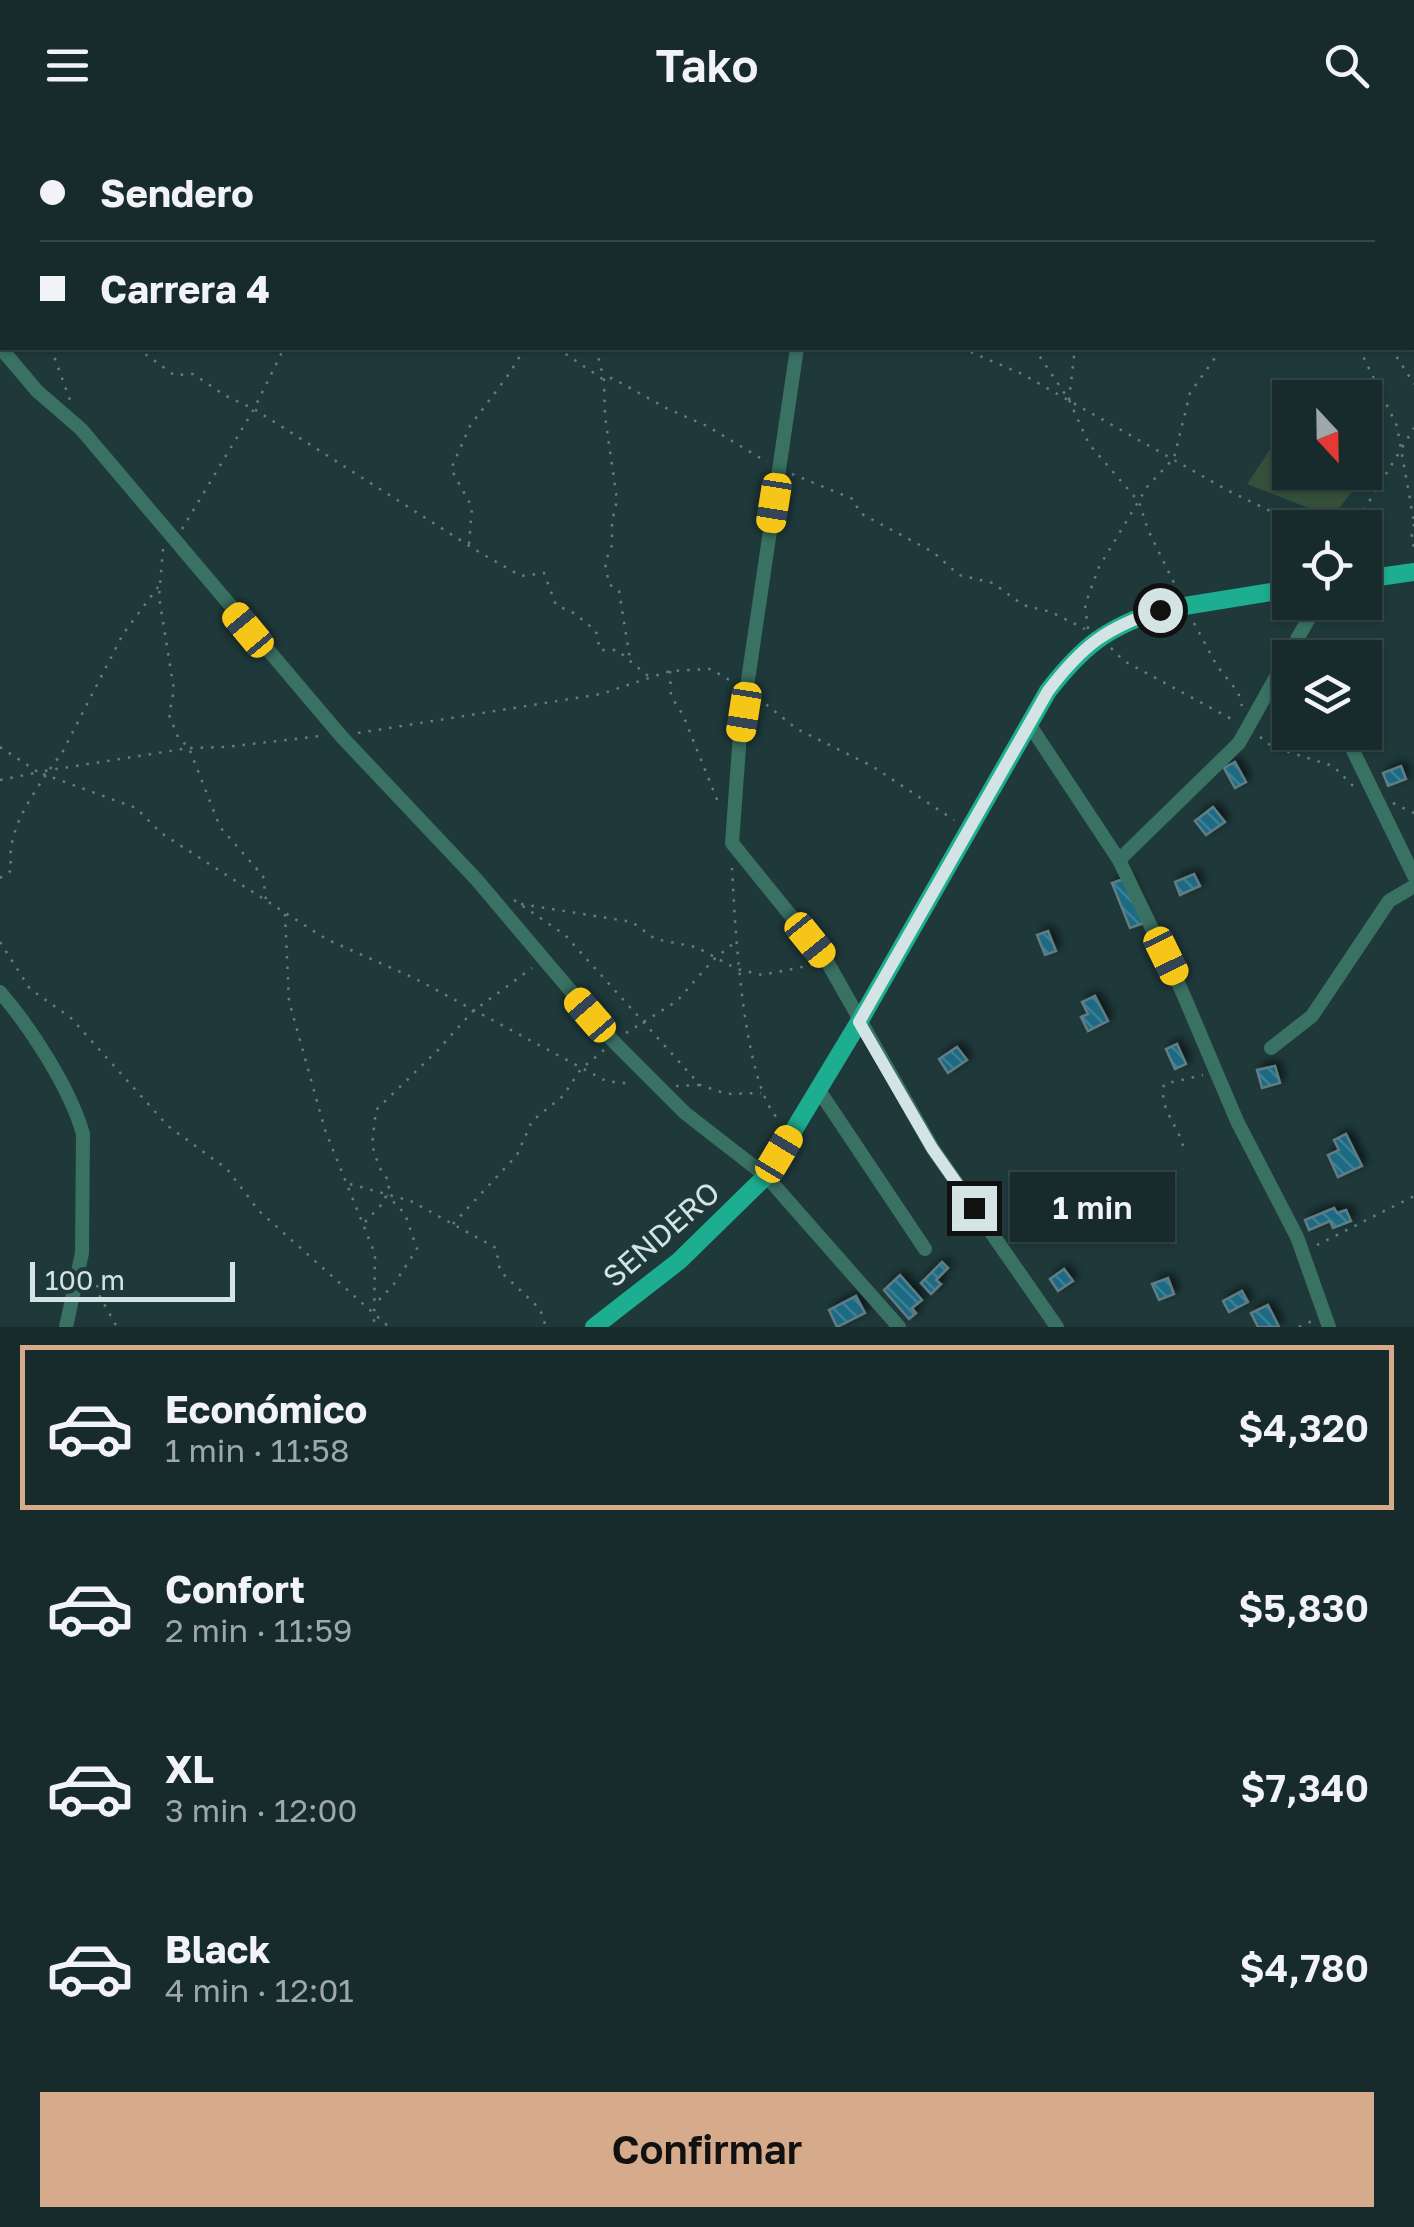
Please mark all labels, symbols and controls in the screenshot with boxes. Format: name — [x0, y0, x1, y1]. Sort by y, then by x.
icon: menu — [40, 38, 95, 93]
text: Tako — [655, 38, 759, 92]
icon: search — [1319, 38, 1374, 93]
text: Sendero — [100, 170, 254, 215]
text: Carrera 4 — [100, 266, 270, 311]
north arrow — [1272, 380, 1382, 490]
map controls — [1272, 380, 1382, 750]
car — [754, 471, 794, 535]
button: locate — [1272, 510, 1382, 620]
route start — [1138, 588, 1183, 633]
car — [217, 597, 279, 663]
button: layers — [1272, 640, 1382, 750]
car — [724, 680, 764, 744]
car — [779, 907, 841, 973]
car — [1139, 922, 1193, 990]
car — [559, 983, 621, 1047]
car — [751, 1121, 807, 1187]
callout: 1 min — [1009, 1173, 1174, 1243]
street label: SENDERO — [596, 1174, 726, 1294]
route end — [952, 1186, 997, 1231]
text: 1 min — [1052, 1188, 1133, 1226]
scale bar — [30, 1257, 235, 1302]
text: 100 m — [45, 1263, 125, 1296]
icon: car — [45, 1383, 135, 1473]
text: Económico — [165, 1386, 367, 1431]
text: $4,320 — [1238, 1405, 1369, 1450]
text: 1 min · 11:58 — [165, 1431, 349, 1469]
icon: car — [45, 1563, 135, 1653]
text: Confort — [165, 1566, 305, 1611]
text: $5,830 — [1238, 1585, 1369, 1630]
text: 2 min · 11:59 — [165, 1611, 352, 1649]
icon: car — [45, 1743, 135, 1833]
text: XL — [165, 1746, 214, 1791]
text: $7,340 — [1241, 1765, 1369, 1810]
text: 3 min · 12:00 — [165, 1791, 357, 1829]
icon: car — [45, 1923, 135, 2013]
text: Black — [165, 1926, 270, 1971]
text: $4,780 — [1240, 1945, 1369, 1990]
text: 4 min · 12:01 — [165, 1971, 354, 2009]
button: Confirmar — [40, 2092, 1374, 2207]

